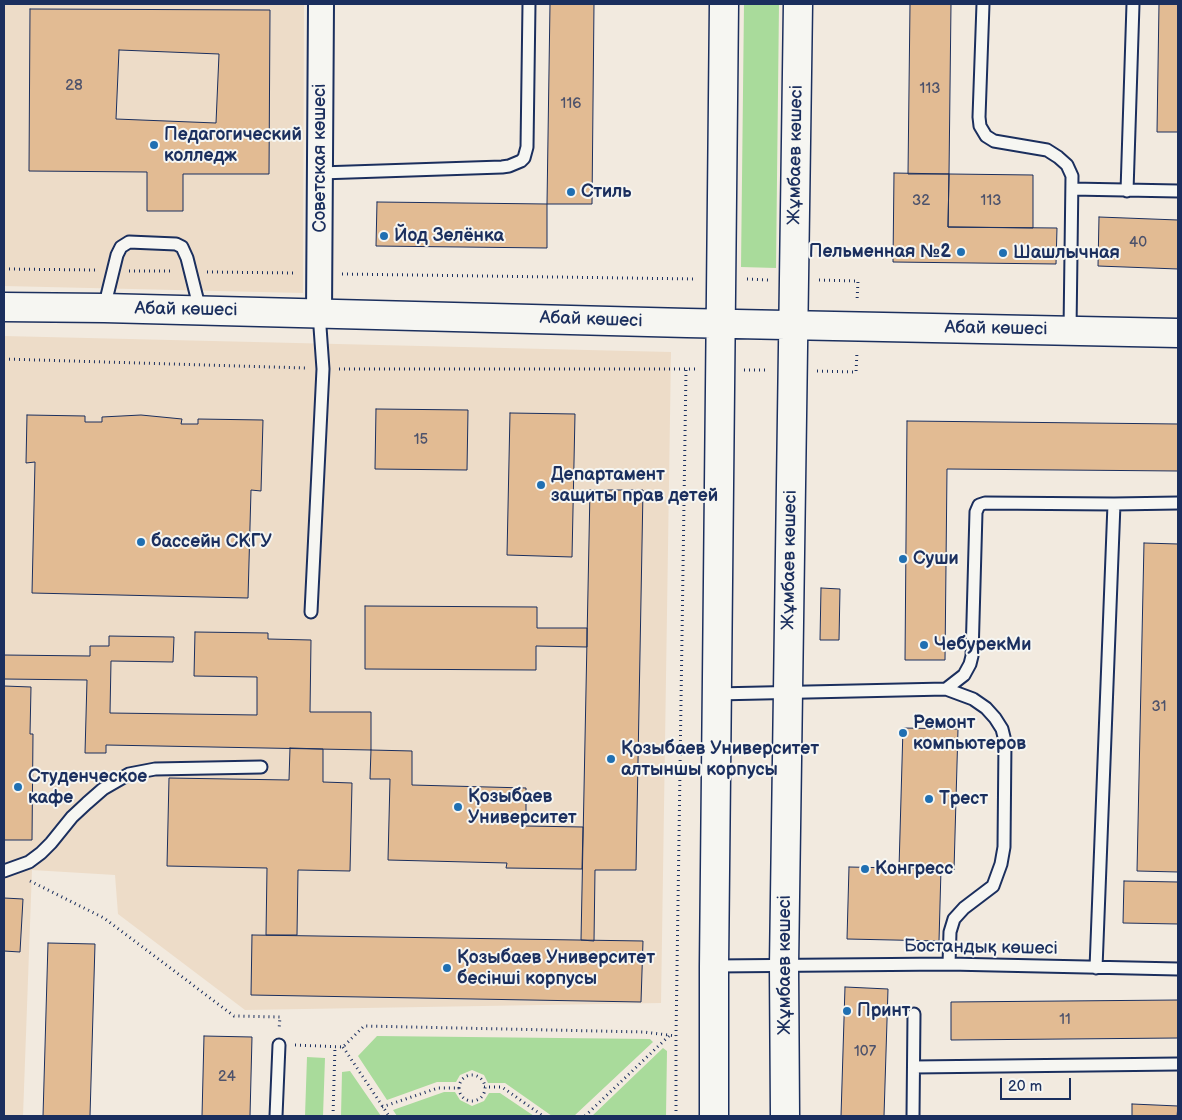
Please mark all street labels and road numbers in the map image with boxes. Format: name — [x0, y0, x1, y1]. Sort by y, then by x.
street label: Советская көшесі — [309, 83, 331, 233]
street label: Жұмбаев көшесі — [784, 85, 808, 225]
street label: Абай көшесі — [134, 298, 238, 322]
street label: Абай көшесі — [539, 307, 643, 333]
street label: Абай көшесі — [944, 317, 1048, 341]
street label: Жұмбаев көшесі — [778, 490, 802, 630]
street label: Жұмбаев көшесі — [774, 895, 796, 1035]
street label: Бостандық көшесі — [904, 936, 1058, 960]

